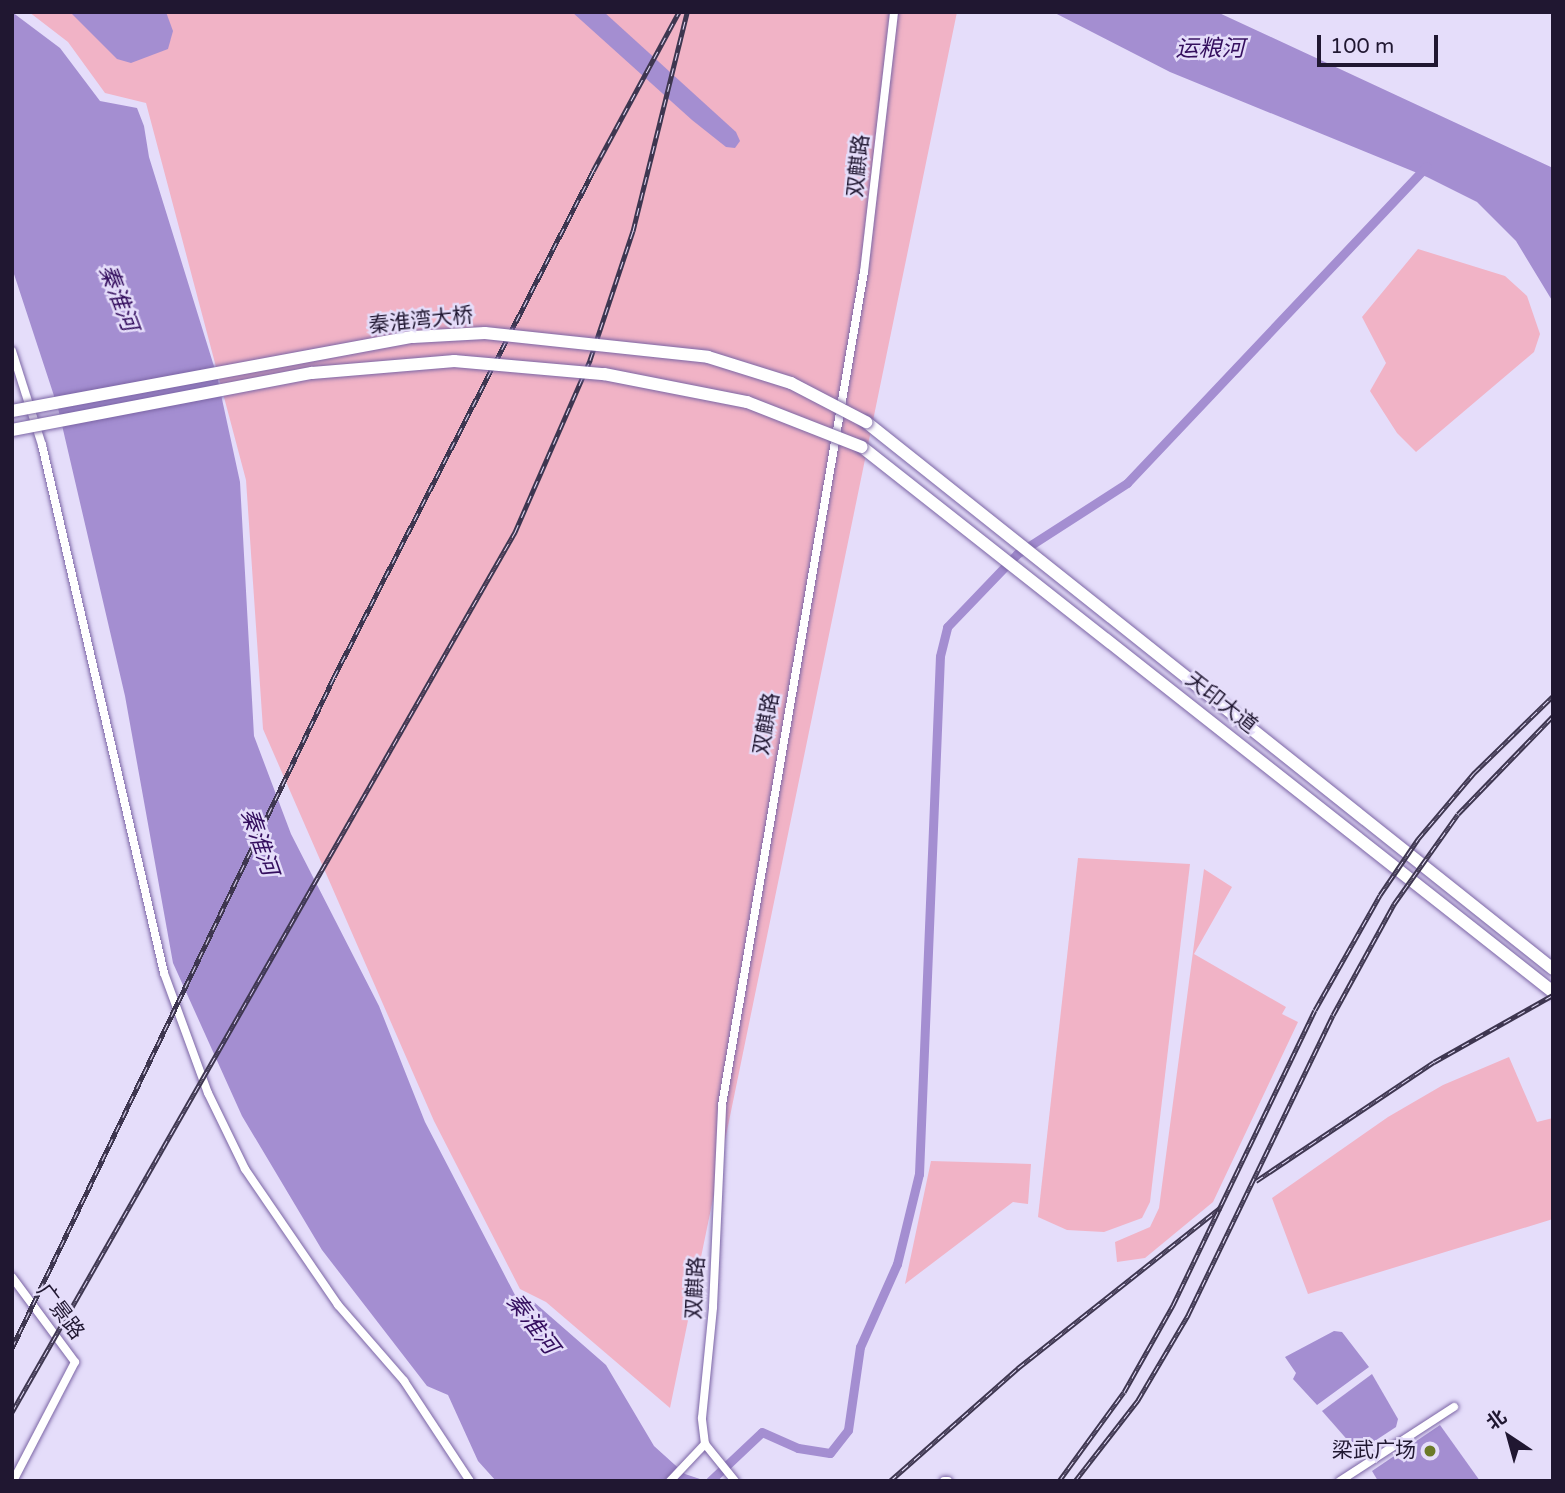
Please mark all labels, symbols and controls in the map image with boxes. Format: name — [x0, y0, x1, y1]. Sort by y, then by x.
scale bar — [1320, 21, 1441, 65]
text: 100 m — [1330, 34, 1394, 59]
water label: 运粮河 — [1176, 35, 1244, 63]
street label: 双麒路 — [843, 133, 875, 199]
water label: 秦淮河 — [93, 261, 143, 335]
street label: 秦淮湾大桥 — [367, 303, 475, 339]
street label: 天印大道 — [1180, 667, 1262, 739]
street label: 双麒路 — [749, 691, 785, 757]
water label: 秦淮河 — [235, 805, 283, 879]
street label: 双麒路 — [682, 1256, 710, 1320]
street label: 广景路 — [31, 1279, 89, 1345]
water label: 秦淮河 — [500, 1288, 564, 1360]
north arrow — [1474, 1402, 1544, 1472]
text: 北 — [1482, 1406, 1511, 1435]
place label: 梁武广场 — [1332, 1438, 1416, 1464]
marker: 梁武广场 — [1422, 1443, 1438, 1459]

